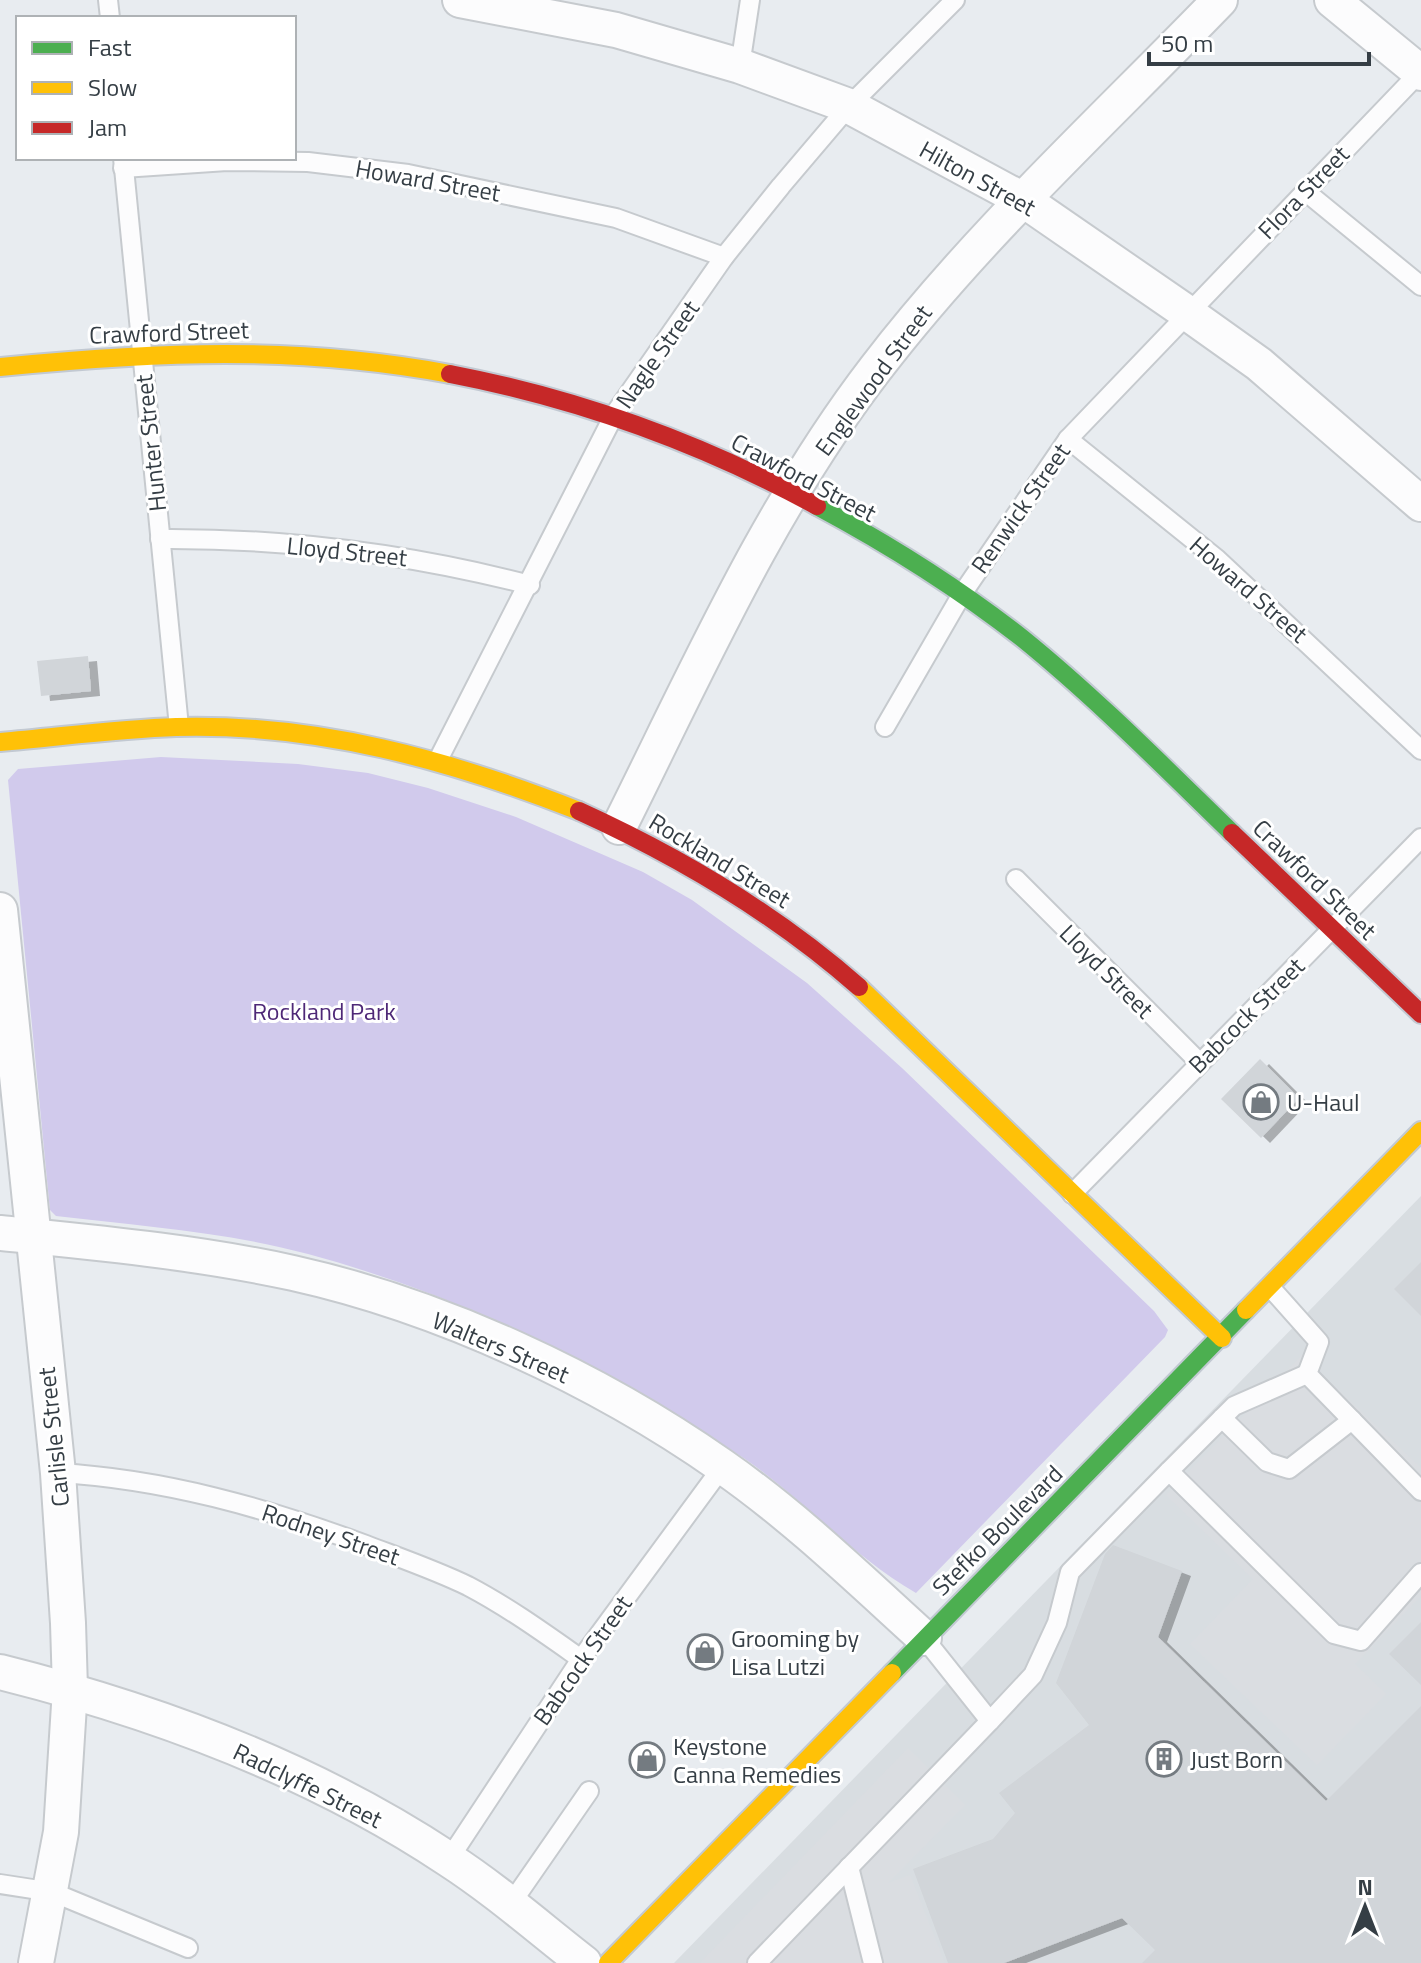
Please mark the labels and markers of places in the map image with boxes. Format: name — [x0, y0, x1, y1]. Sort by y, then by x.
shop icon: U-Haul — [1242, 1083, 1280, 1121]
place label: U-Haul — [1287, 1084, 1359, 1120]
place label: Grooming by Lisa Lutzi — [731, 1620, 859, 1684]
shop icon: Grooming by Lisa Lutzi — [686, 1633, 724, 1671]
place label: Keystone Canna Remedies — [673, 1728, 841, 1792]
building icon: Just Born — [1145, 1740, 1183, 1778]
shop icon: Keystone Canna Remedies — [628, 1741, 666, 1779]
place label: Just Born — [1190, 1741, 1283, 1777]

